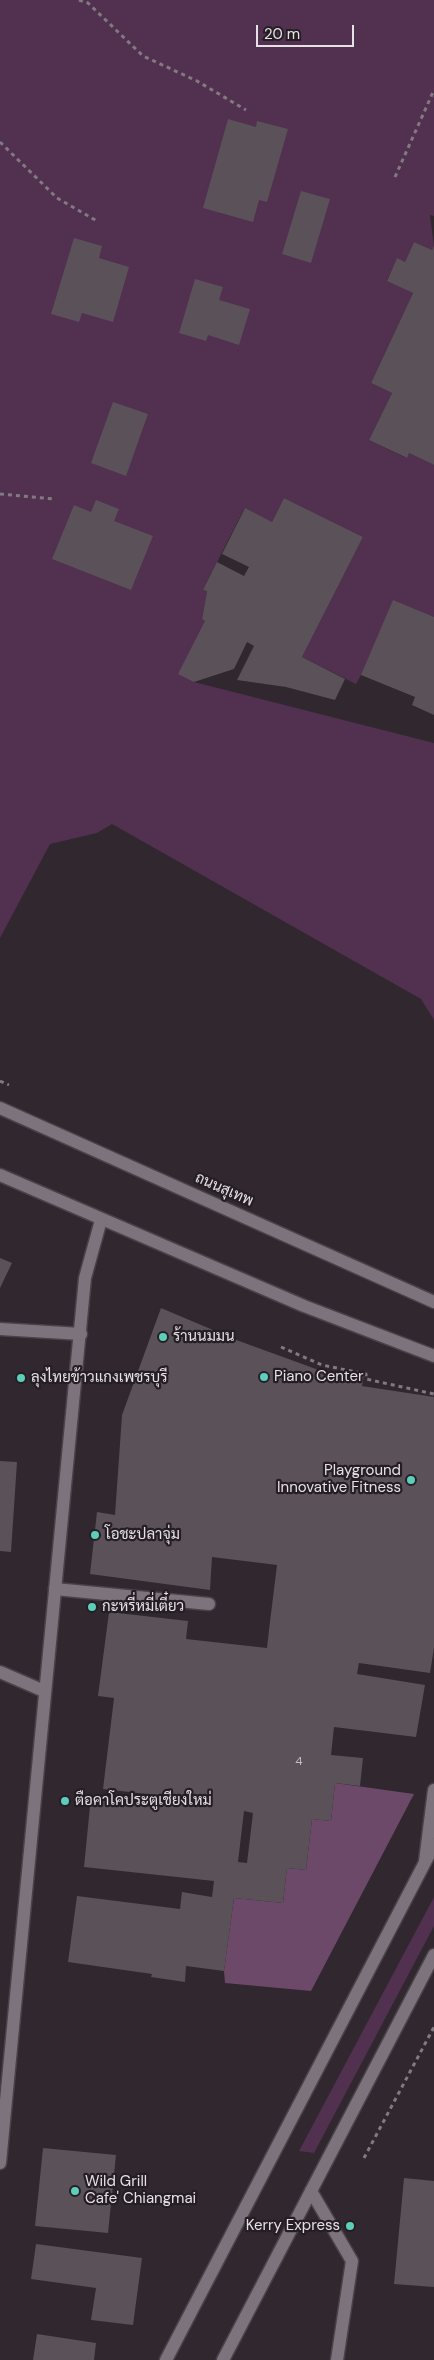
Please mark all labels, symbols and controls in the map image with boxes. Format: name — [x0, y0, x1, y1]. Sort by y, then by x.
scale bar — [259, 15, 356, 47]
text: 20 m — [264, 24, 300, 44]
street label: ถนนสุเทพ — [192, 1169, 256, 1211]
place label: ร้านนมมน — [173, 1328, 235, 1346]
marker: ร้านนมมน — [157, 1331, 169, 1343]
place label: Piano Center — [274, 1368, 364, 1386]
place label: ลุงไทยข้าวแกงเพชรบุรี — [31, 1369, 168, 1387]
marker: Piano Center — [258, 1371, 270, 1383]
marker: ลุงไทยข้าวแกงเพชรบุรี — [15, 1372, 27, 1384]
place label: Playground Innovative Fitness — [277, 1462, 401, 1497]
marker: Playground Innovative Fitness — [405, 1474, 417, 1486]
place label: โอชะปลาจุ่ม — [105, 1526, 180, 1544]
marker: โอชะปลาจุ่ม — [89, 1529, 101, 1541]
place label: กะหรี่หมี่เตี๋ยว — [102, 1598, 184, 1616]
marker: กะหรี่หมี่เตี๋ยว — [86, 1601, 98, 1613]
house number: 4 — [295, 1755, 303, 1769]
place label: ตือคาโคประตูเชียงใหม่ — [75, 1792, 212, 1810]
marker: ตือคาโคประตูเชียงใหม่ — [59, 1795, 71, 1807]
place label: Wild Grill Cafe' Chiangmai — [85, 2173, 196, 2208]
marker: Wild Grill Cafe' Chiangmai — [69, 2185, 81, 2197]
place label: Kerry Express — [246, 2217, 340, 2235]
marker: Kerry Express — [344, 2220, 356, 2232]

